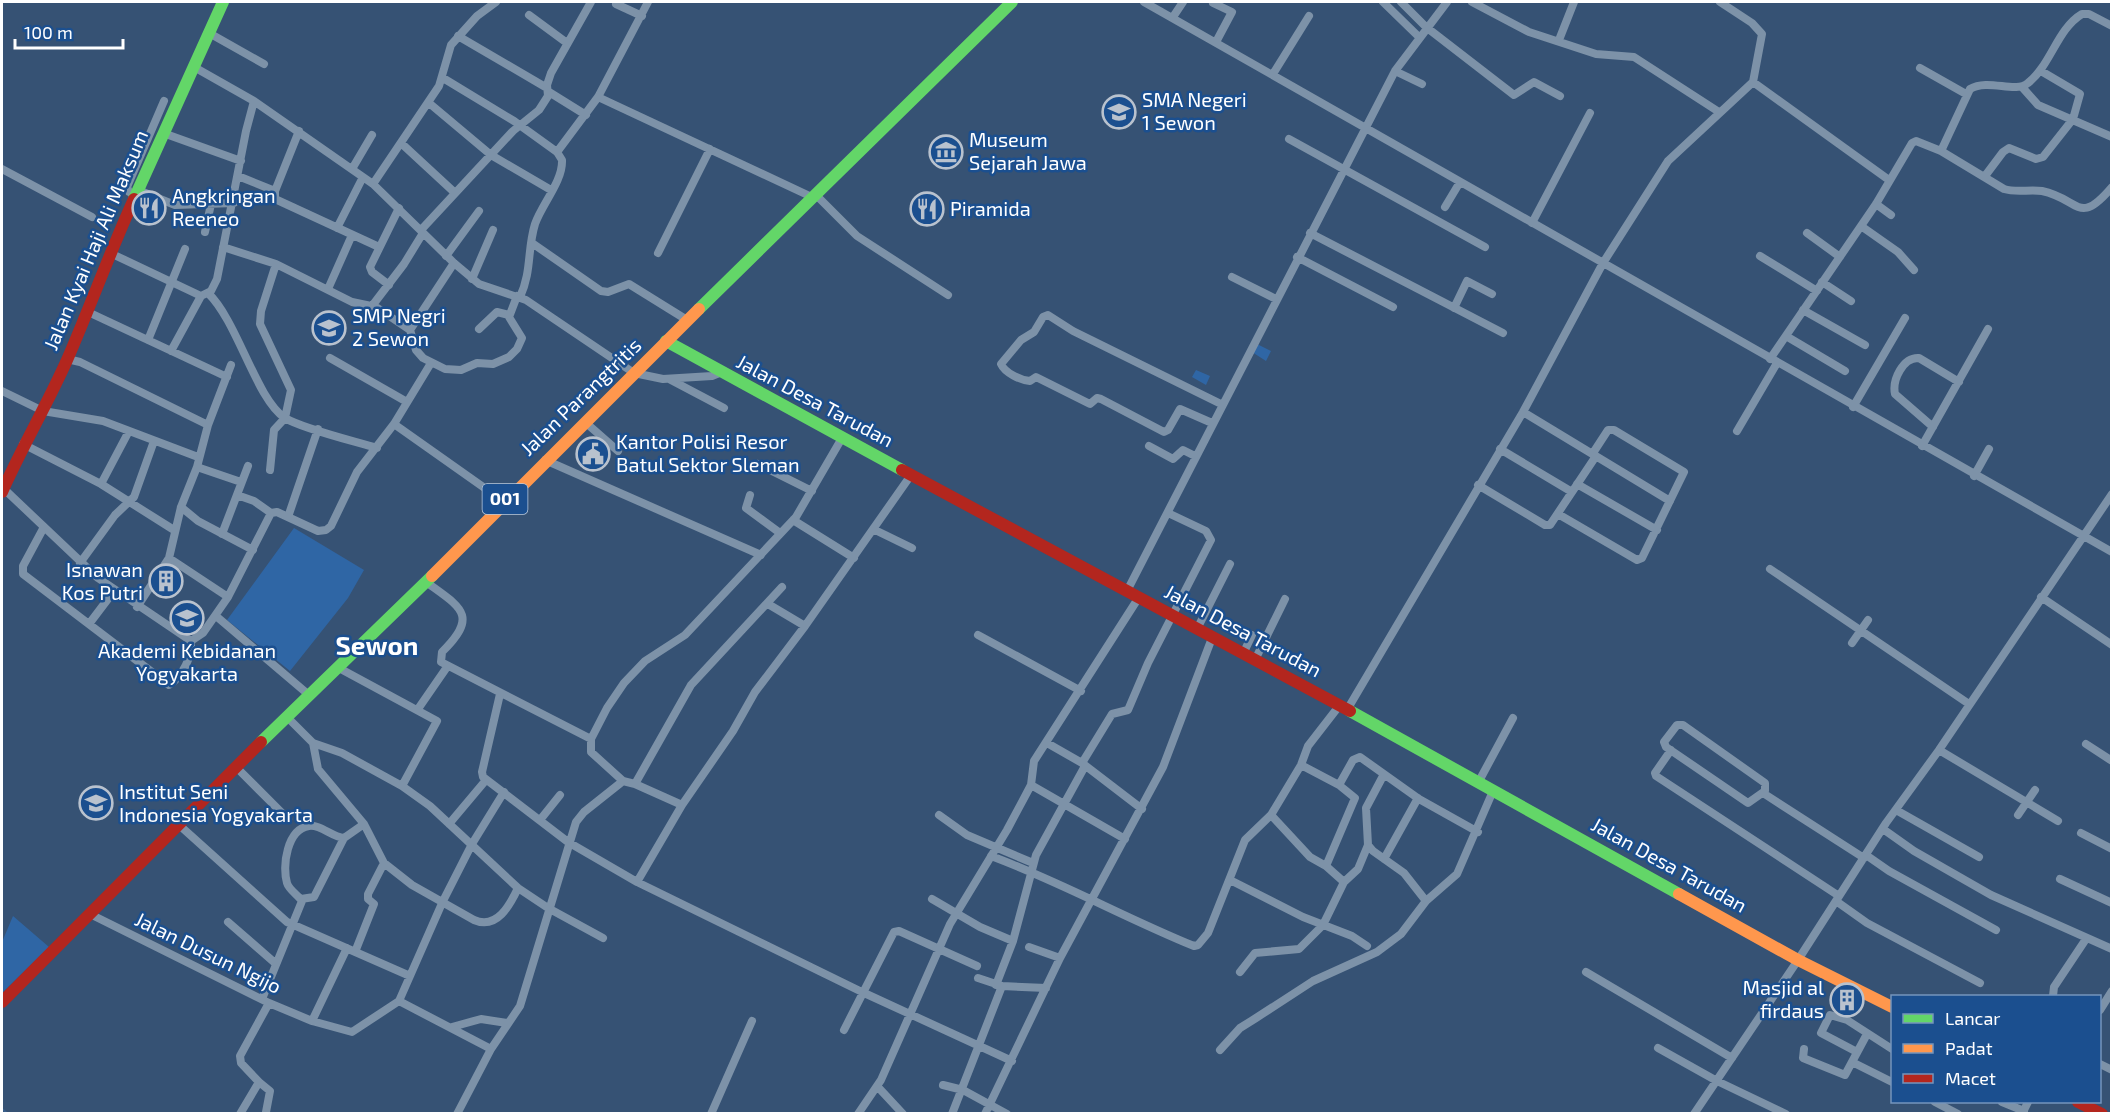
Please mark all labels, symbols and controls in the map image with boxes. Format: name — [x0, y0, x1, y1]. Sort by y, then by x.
scale bar — [15, 12, 123, 50]
text: 100 m — [24, 21, 73, 43]
place label: SMA Negeri 1 Sewon — [1142, 87, 1247, 134]
school or university icon: SMA Negeri 1 Sewon — [1101, 94, 1137, 130]
street label: Jalan Kyai Haji Ali Maksum — [38, 126, 152, 353]
place label: Museum Sejarah Jawa — [969, 127, 1087, 174]
museum icon: Museum Sejarah Jawa — [928, 134, 964, 170]
place label: Angkringan Reeneo — [172, 183, 276, 230]
restaurant icon: Angkringan Reeneo — [131, 190, 167, 226]
restaurant icon: Piramida — [909, 191, 945, 227]
place label: Piramida — [950, 196, 1031, 220]
place label: SMP Negri 2 Sewon — [352, 303, 446, 350]
school or university icon: SMP Negri 2 Sewon — [311, 310, 347, 346]
street label: Jalan Parangtritis — [515, 333, 646, 460]
street label: Jalan Desa Tarudan — [733, 349, 898, 452]
place label: Kantor Polisi Resor Batul Sektor Sleman — [616, 429, 800, 476]
public building icon: Kantor Polisi Resor Batul Sektor Sleman — [575, 436, 611, 472]
road number: 001 — [482, 484, 528, 514]
place label: Isnawan Kos Putri — [62, 557, 143, 604]
building icon: Isnawan Kos Putri — [148, 563, 184, 599]
street label: Jalan Desa Tarudan — [1161, 579, 1326, 682]
school or university icon: Akademi Kebidanan Yogyakarta — [169, 600, 205, 636]
district label: Sewon — [336, 629, 418, 660]
place label: Akademi Kebidanan Yogyakarta — [98, 638, 276, 685]
place label: Institut Seni Indonesia Yogyakarta — [119, 779, 313, 826]
school or university icon: Institut Seni Indonesia Yogyakarta — [78, 785, 114, 821]
street label: Jalan Desa Tarudan — [1588, 811, 1751, 917]
street label: Jalan Dusun Ngijo — [131, 906, 285, 998]
place label: Masjid al firdaus — [1743, 975, 1824, 1022]
building icon: Masjid al firdaus — [1829, 982, 1865, 1018]
legend — [1891, 995, 2101, 1103]
text: Lancar — [1945, 1007, 2001, 1029]
text: Padat — [1945, 1037, 1993, 1059]
text: Macet — [1945, 1067, 1996, 1089]

